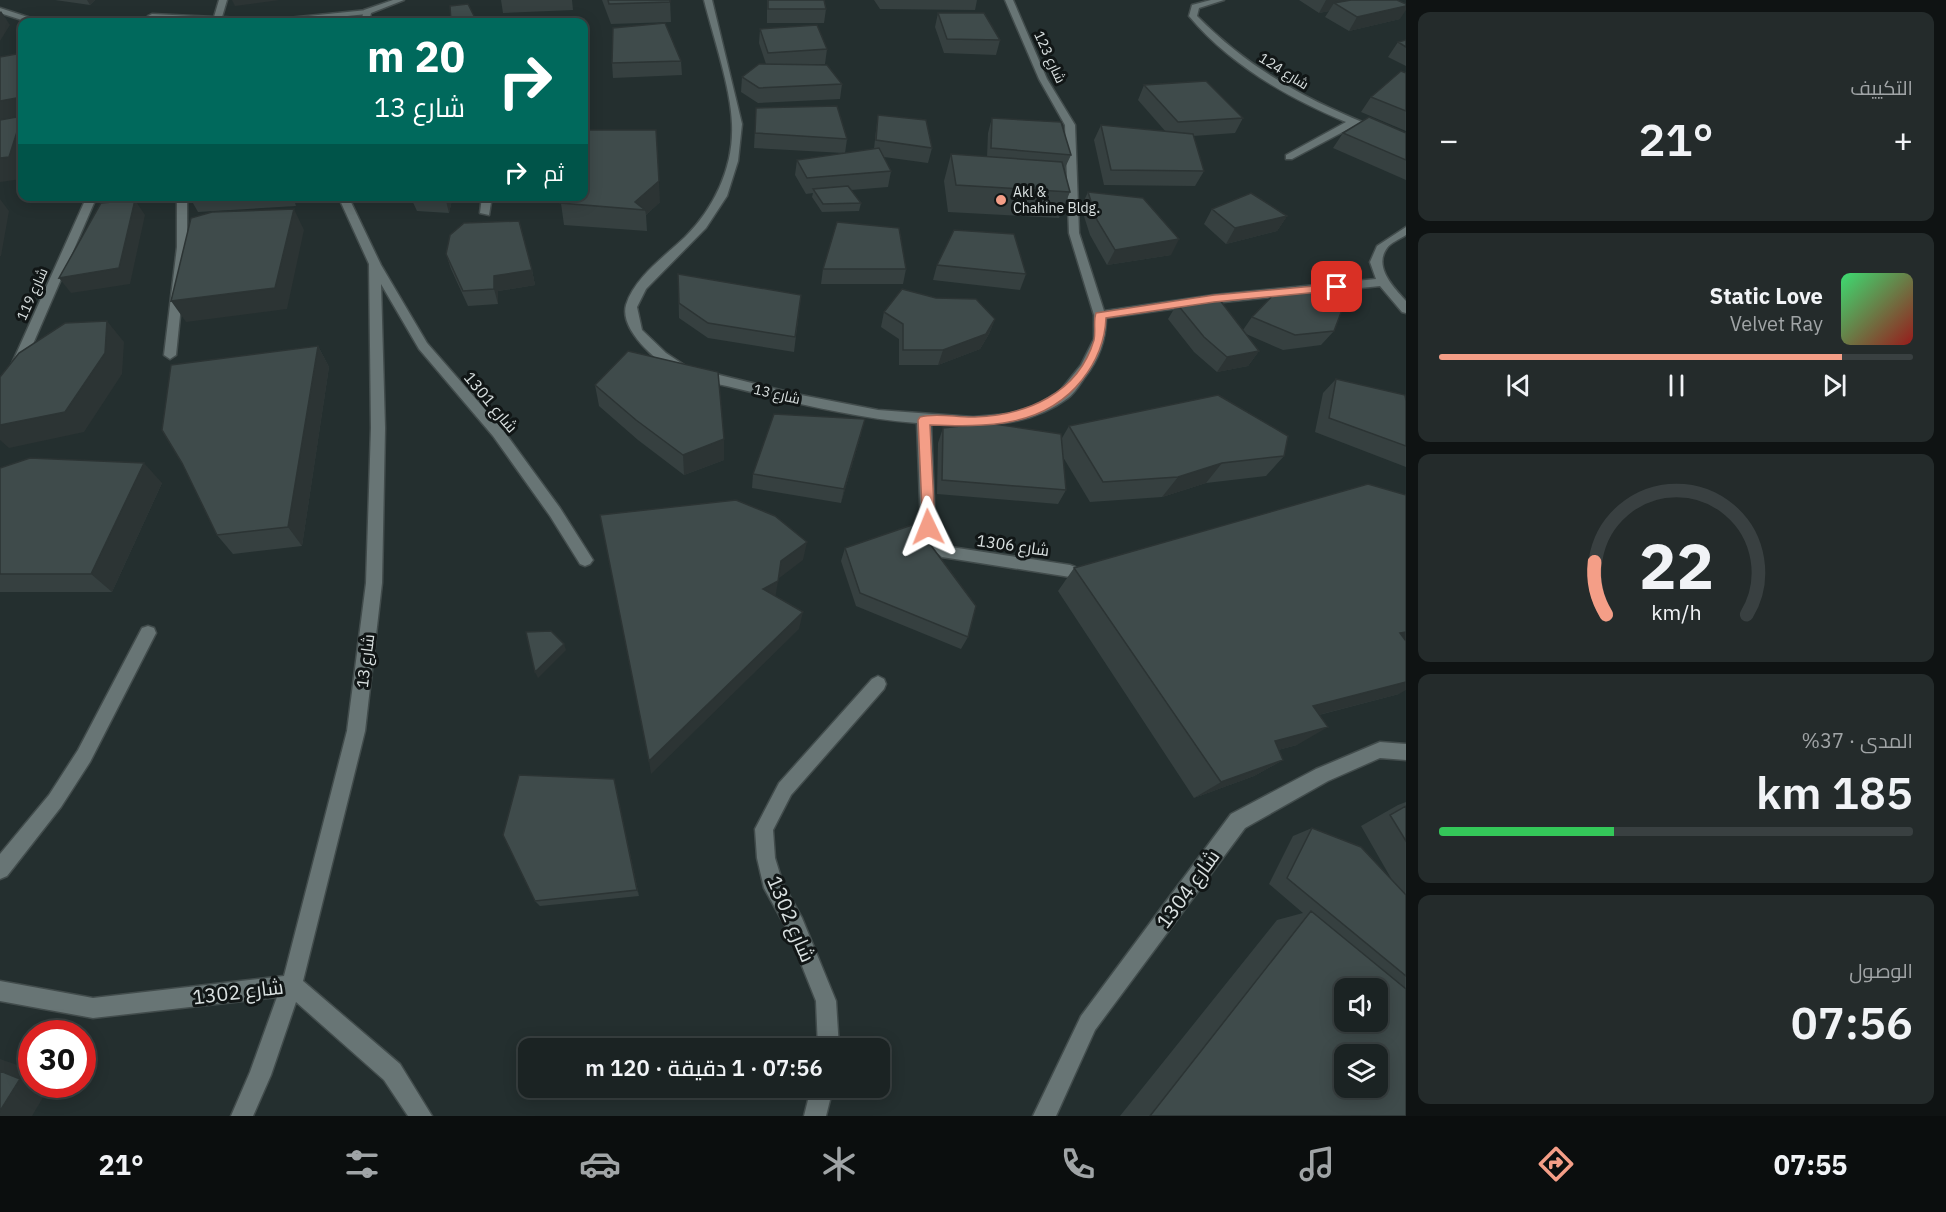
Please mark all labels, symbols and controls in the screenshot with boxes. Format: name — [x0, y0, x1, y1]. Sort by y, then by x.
street label: شارع 123 — [1030, 28, 1070, 86]
text: 20 m — [367, 29, 465, 84]
icon: right — [486, 42, 564, 120]
street label: شارع 124 — [1256, 49, 1312, 93]
text: التكييف — [1850, 74, 1913, 101]
text: شارع 13 — [374, 89, 465, 124]
text: 21° — [1638, 110, 1714, 168]
text: − — [1439, 118, 1459, 161]
text: + — [1893, 118, 1913, 161]
icon: right — [499, 156, 532, 189]
text: ثم — [544, 158, 564, 187]
place label: Akl & Chahine Bldg. — [1013, 183, 1100, 217]
marker: Akl & Chahine Bldg. — [994, 193, 1008, 207]
pin — [1311, 261, 1362, 312]
street label: شارع 119 — [12, 265, 52, 323]
icon: arrive — [1320, 270, 1353, 303]
text: Static Love — [1710, 281, 1823, 310]
text: Velvet Ray — [1730, 310, 1823, 337]
street label: شارع 1301 — [458, 368, 522, 438]
icon: previous — [1502, 369, 1535, 402]
icon: pause — [1660, 369, 1693, 402]
icon: next — [1818, 369, 1851, 402]
street label: شارع 13 — [752, 380, 802, 408]
position arrow — [896, 495, 960, 559]
text: 22 — [1639, 525, 1713, 606]
street label: شارع 1306 — [975, 530, 1051, 562]
text: km/h — [1651, 598, 1701, 626]
street label: شارع 13 — [352, 633, 380, 689]
text: المدى · 37% — [1801, 727, 1913, 754]
text: 185 km — [1756, 763, 1913, 821]
street label: شارع 1304 — [1150, 844, 1226, 934]
street label: شارع 1302 — [760, 871, 822, 967]
text: الوصول — [1849, 957, 1913, 984]
street label: شارع 1302 — [191, 973, 285, 1011]
map controls — [1334, 978, 1388, 1098]
button: sound — [1334, 978, 1388, 1032]
text: 07:56 — [1791, 993, 1913, 1051]
speed limit sign: 30 — [18, 1020, 96, 1098]
button: layers — [1334, 1044, 1388, 1098]
text: 07:56 · 1 دقيقة · 120 m — [585, 1053, 823, 1082]
icon: filters — [341, 1143, 383, 1185]
icon: car — [579, 1143, 621, 1185]
icon: climate — [818, 1143, 860, 1185]
icon: phone — [1057, 1143, 1099, 1185]
icon: music — [1296, 1143, 1338, 1185]
icon: directions — [1535, 1143, 1577, 1185]
text: 21° — [99, 1147, 144, 1182]
text: 07:55 — [1774, 1147, 1848, 1182]

